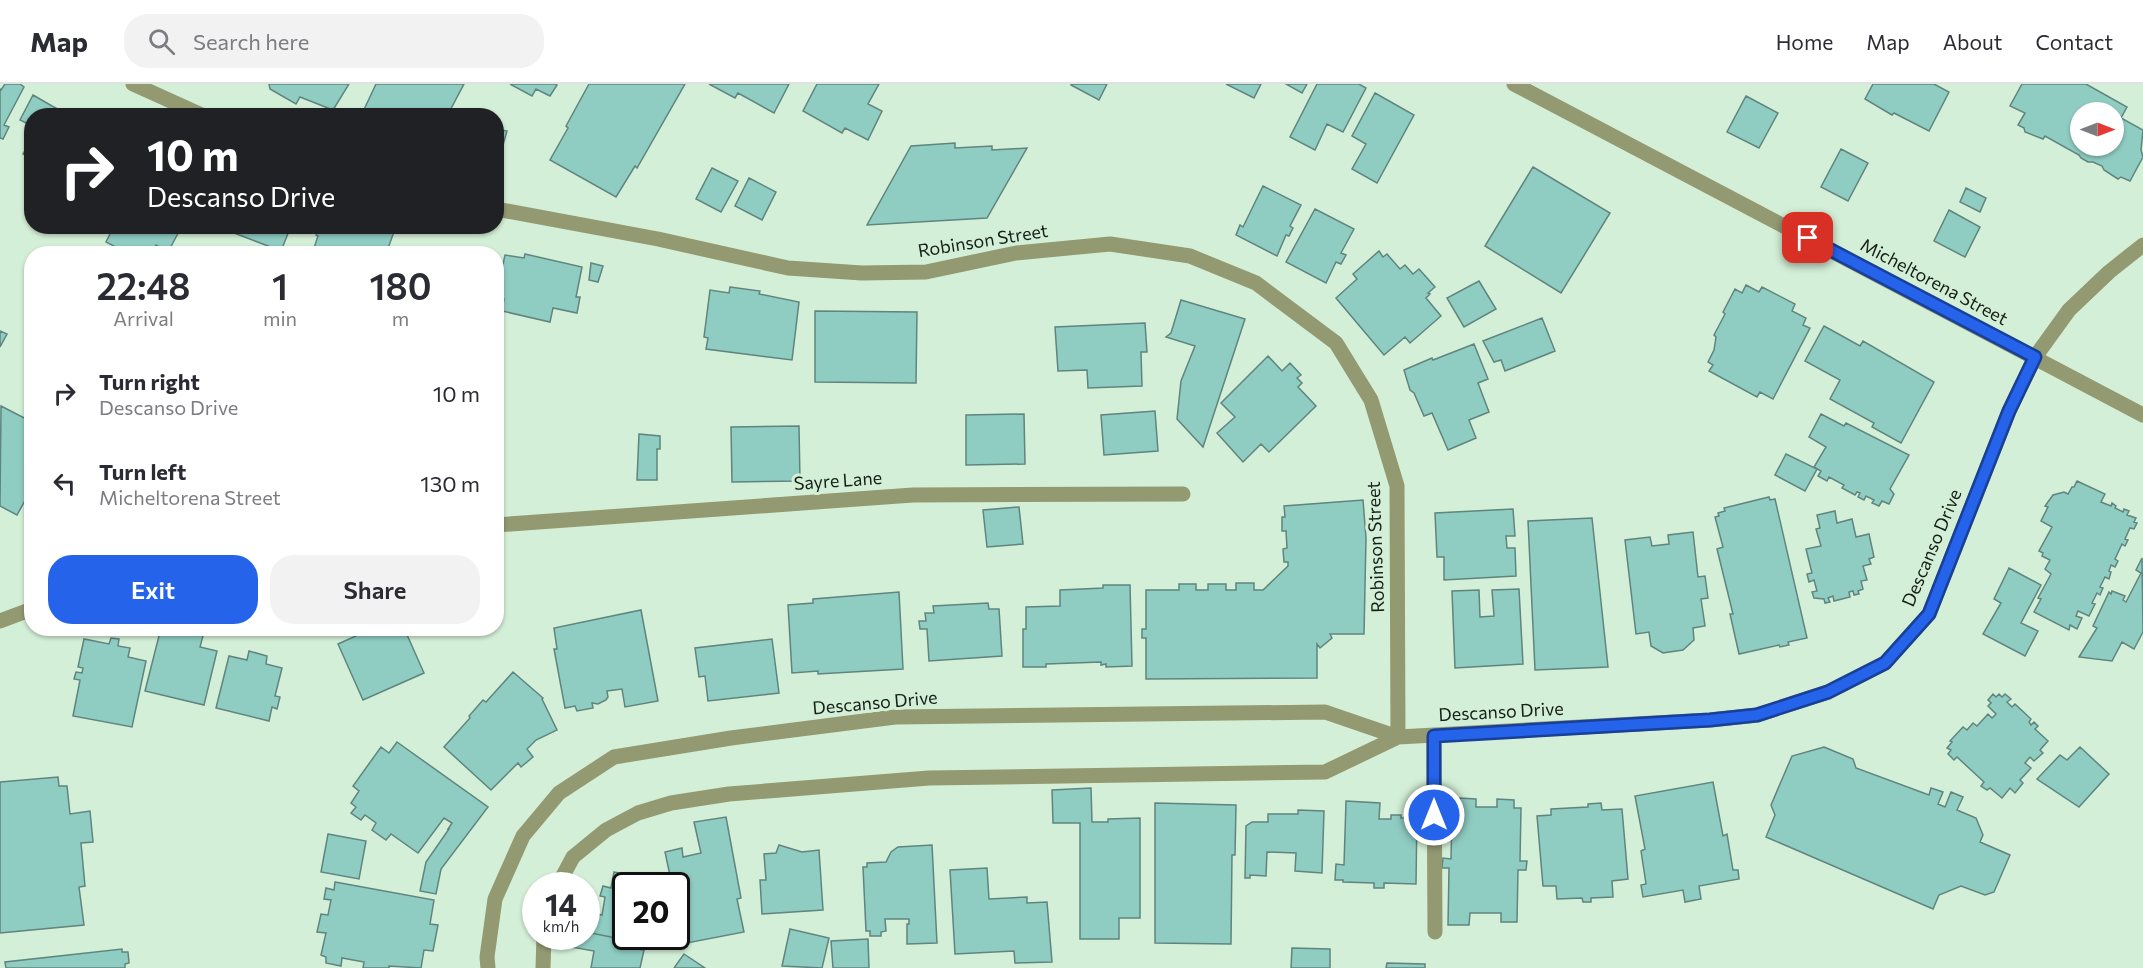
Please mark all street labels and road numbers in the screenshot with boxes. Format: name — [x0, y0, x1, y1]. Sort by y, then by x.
street label: Robinson Street — [916, 219, 1049, 261]
street label: Micheltorena Street — [1857, 233, 2012, 329]
street label: Sayre Lane — [793, 466, 883, 494]
street label: Robinson Street — [1362, 481, 1388, 613]
street label: Descanso Drive — [1896, 486, 1966, 610]
street label: Descanso Drive — [811, 686, 938, 718]
street label: Descanso Drive — [1438, 697, 1564, 725]

